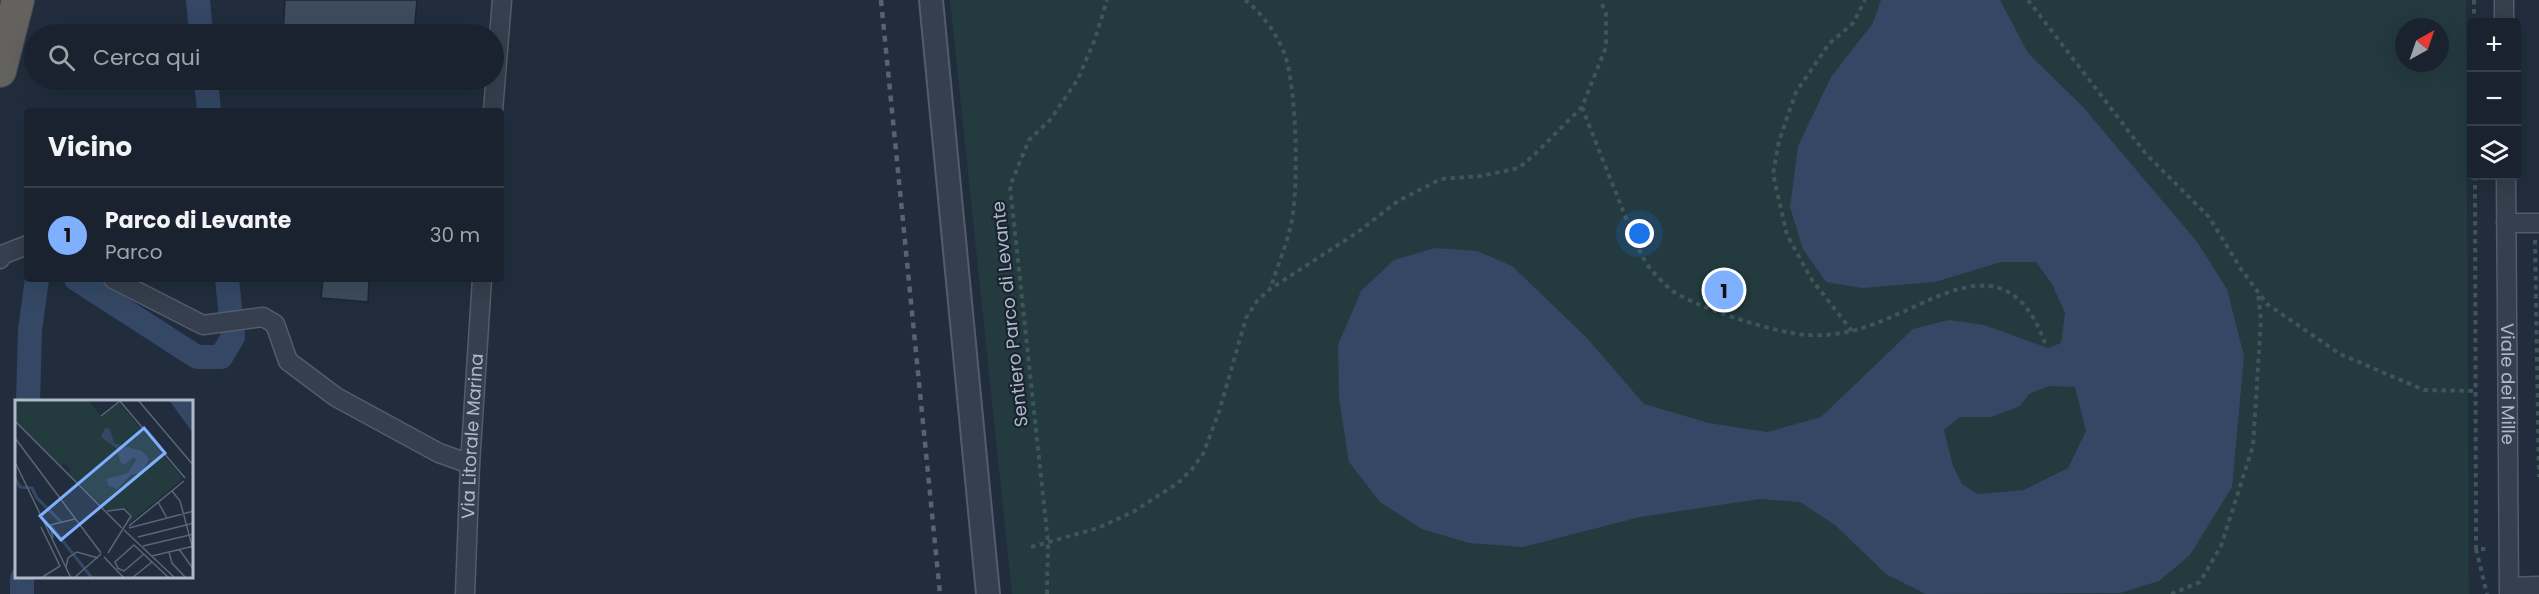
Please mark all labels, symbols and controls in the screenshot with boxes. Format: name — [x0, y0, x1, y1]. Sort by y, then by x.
north arrow — [2395, 18, 2449, 72]
map controls — [2467, 18, 2521, 180]
button: + — [2467, 18, 2521, 72]
search box — [24, 24, 504, 90]
icon: search — [45, 41, 78, 74]
text: Cerca qui — [93, 42, 200, 73]
button: − — [2467, 72, 2521, 126]
button: layers — [2467, 126, 2521, 180]
text: Vicino — [48, 129, 132, 165]
street label: Sentiero Parco di Levante — [985, 200, 1034, 428]
text: Parco di Levante — [105, 205, 291, 236]
your location — [1625, 219, 1654, 248]
text: 1 — [64, 221, 71, 249]
text: 30 m — [430, 221, 480, 249]
text: Parco — [105, 238, 163, 266]
pin: 1 — [1704, 268, 1744, 312]
street label: Viale dei Mille — [2495, 323, 2521, 445]
street label: Via Litorale Marina — [455, 353, 489, 519]
inset map — [15, 400, 194, 579]

